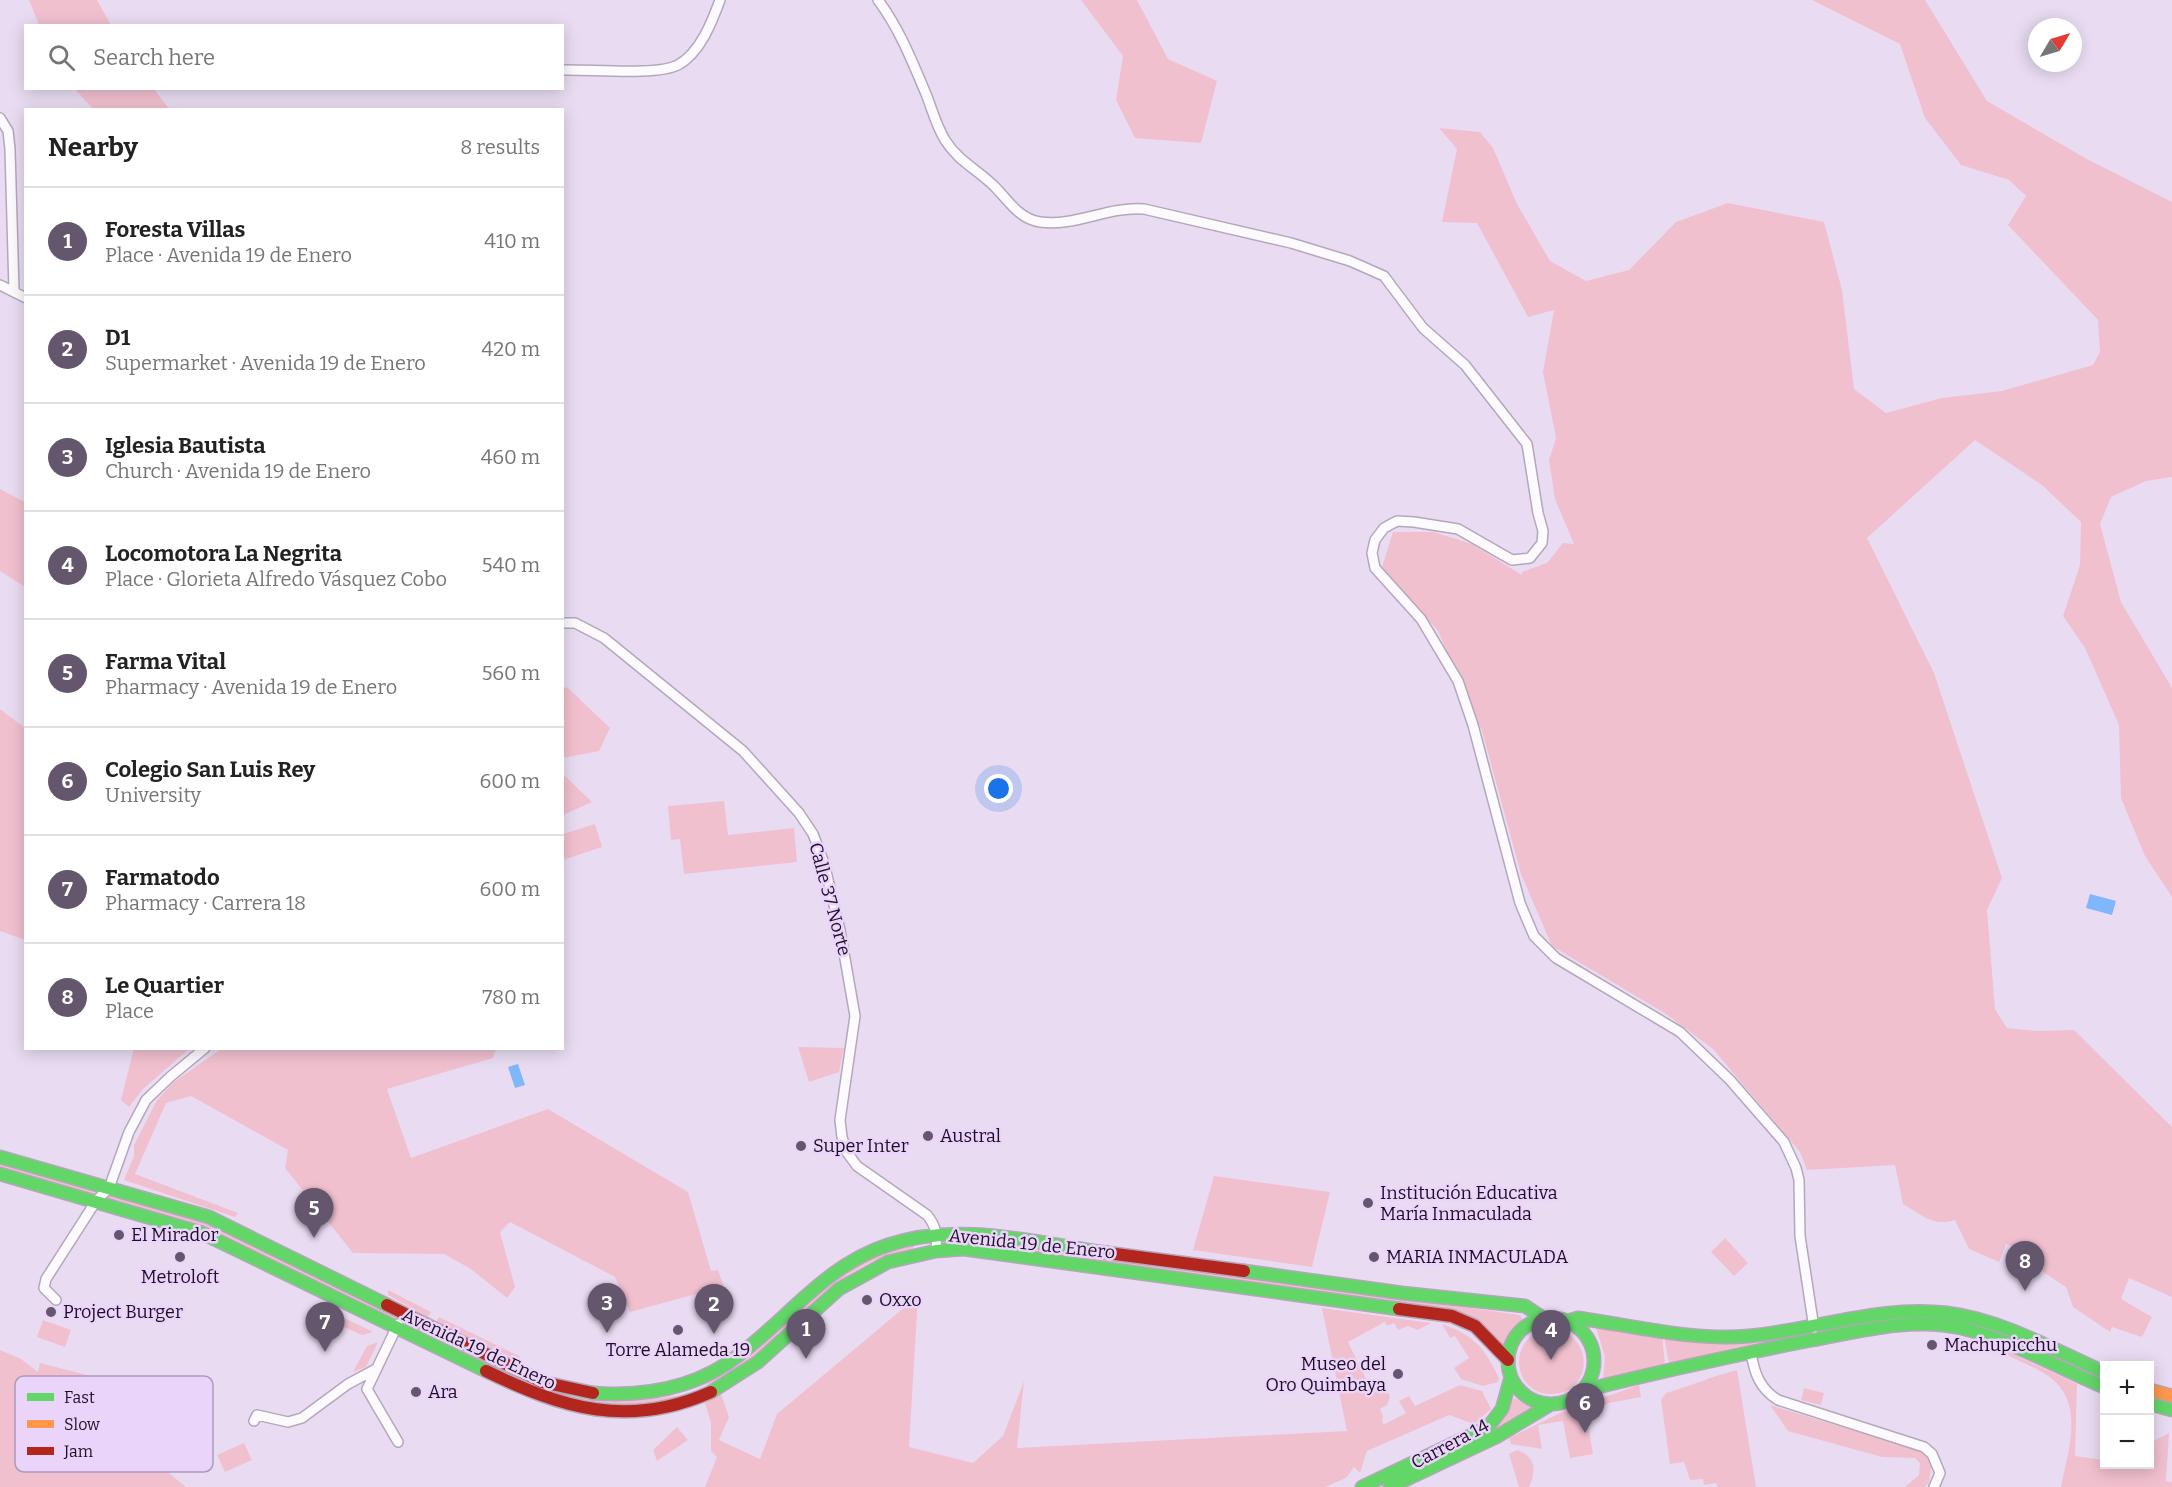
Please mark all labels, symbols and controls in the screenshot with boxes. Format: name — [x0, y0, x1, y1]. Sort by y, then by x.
north arrow — [2028, 18, 2082, 72]
search box — [24, 24, 564, 90]
icon: search — [45, 41, 78, 74]
text: Search here — [93, 44, 215, 71]
text: Nearby — [48, 132, 138, 163]
text: 8 results — [460, 135, 540, 159]
text: Foresta Villas — [105, 216, 245, 243]
text: 1 — [63, 229, 72, 253]
text: 410 m — [484, 229, 540, 253]
text: Place · Avenida 19 de Enero — [105, 243, 352, 267]
text: D1 — [105, 324, 130, 351]
text: 2 — [62, 337, 73, 361]
text: 420 m — [482, 337, 540, 361]
text: Supermarket · Avenida 19 de Enero — [105, 351, 426, 375]
text: Iglesia Bautista — [105, 432, 266, 459]
text: 3 — [62, 445, 73, 469]
text: 460 m — [481, 445, 540, 469]
text: Church · Avenida 19 de Enero — [105, 459, 371, 483]
text: Locomotora La Negrita — [105, 540, 342, 567]
text: 4 — [61, 553, 74, 577]
text: 540 m — [482, 553, 540, 577]
text: Place · Glorieta Alfredo Vásquez Cobo — [105, 567, 447, 591]
text: Farma Vital — [105, 648, 226, 675]
text: 5 — [62, 661, 73, 685]
text: 560 m — [482, 661, 540, 685]
text: Pharmacy · Avenida 19 de Enero — [105, 675, 397, 699]
text: Colegio San Luis Rey — [105, 756, 315, 783]
text: 6 — [62, 769, 73, 793]
text: 600 m — [480, 769, 540, 793]
your location — [984, 774, 1013, 803]
text: University — [105, 783, 201, 807]
street label: Calle 37 Norte — [804, 840, 856, 958]
text: Farmatodo — [105, 864, 220, 891]
text: 7 — [62, 877, 73, 901]
text: 600 m — [480, 877, 540, 901]
text: Pharmacy · Carrera 18 — [105, 891, 306, 915]
text: Le Quartier — [105, 972, 224, 999]
text: 8 — [61, 985, 74, 1009]
text: 780 m — [482, 985, 540, 1009]
text: Place — [105, 999, 154, 1023]
place label: Austral — [940, 1125, 1001, 1147]
marker: Austral — [921, 1129, 935, 1143]
place label: Super Inter — [813, 1135, 909, 1157]
marker: Super Inter — [794, 1139, 808, 1153]
place label: Institución Educativa María Inmaculada — [1380, 1182, 1558, 1225]
pin: 5 — [294, 1188, 334, 1238]
marker: Institución Educativa María Inmaculada — [1361, 1196, 1375, 1210]
place label: El Mirador — [131, 1224, 219, 1246]
street label: Avenida 19 de Enero — [948, 1224, 1116, 1264]
marker: El Mirador — [112, 1228, 126, 1242]
pin: 8 — [2006, 1242, 2044, 1291]
place label: MARIA INMACULADA — [1386, 1246, 1568, 1268]
marker: Metroloft — [173, 1250, 187, 1264]
marker: MARIA INMACULADA — [1367, 1250, 1381, 1264]
place label: Metroloft — [141, 1266, 220, 1288]
pin: 3 — [588, 1284, 626, 1333]
pin: 2 — [694, 1284, 734, 1334]
place label: Oxxo — [879, 1289, 922, 1311]
marker: Oxxo — [860, 1293, 874, 1307]
place label: Project Burger — [63, 1301, 183, 1323]
pin: 7 — [306, 1302, 344, 1352]
street label: Avenida 19 de Enero — [399, 1304, 559, 1394]
marker: Project Burger — [44, 1305, 58, 1319]
pin: 1 — [786, 1310, 826, 1359]
pin: 4 — [1532, 1310, 1570, 1360]
marker: Torre Alameda 19 — [671, 1323, 685, 1337]
place label: Machupicchu — [1944, 1334, 2057, 1356]
marker: Machupicchu — [1925, 1338, 1939, 1352]
place label: Torre Alameda 19 — [606, 1339, 750, 1361]
place label: Museo del Oro Quimbaya — [1266, 1353, 1386, 1396]
map controls — [2100, 1361, 2154, 1469]
button: + — [2100, 1361, 2154, 1415]
marker: Museo del Oro Quimbaya — [1391, 1367, 1405, 1381]
legend — [15, 1376, 213, 1472]
place label: Ara — [428, 1381, 458, 1403]
pin: 6 — [1566, 1384, 1604, 1433]
marker: Ara — [409, 1385, 423, 1399]
text: Fast — [64, 1388, 95, 1407]
street label: Carrera 14 — [1407, 1414, 1493, 1474]
text: Slow — [64, 1415, 100, 1434]
button: − — [2100, 1415, 2154, 1469]
text: Jam — [63, 1442, 93, 1461]

